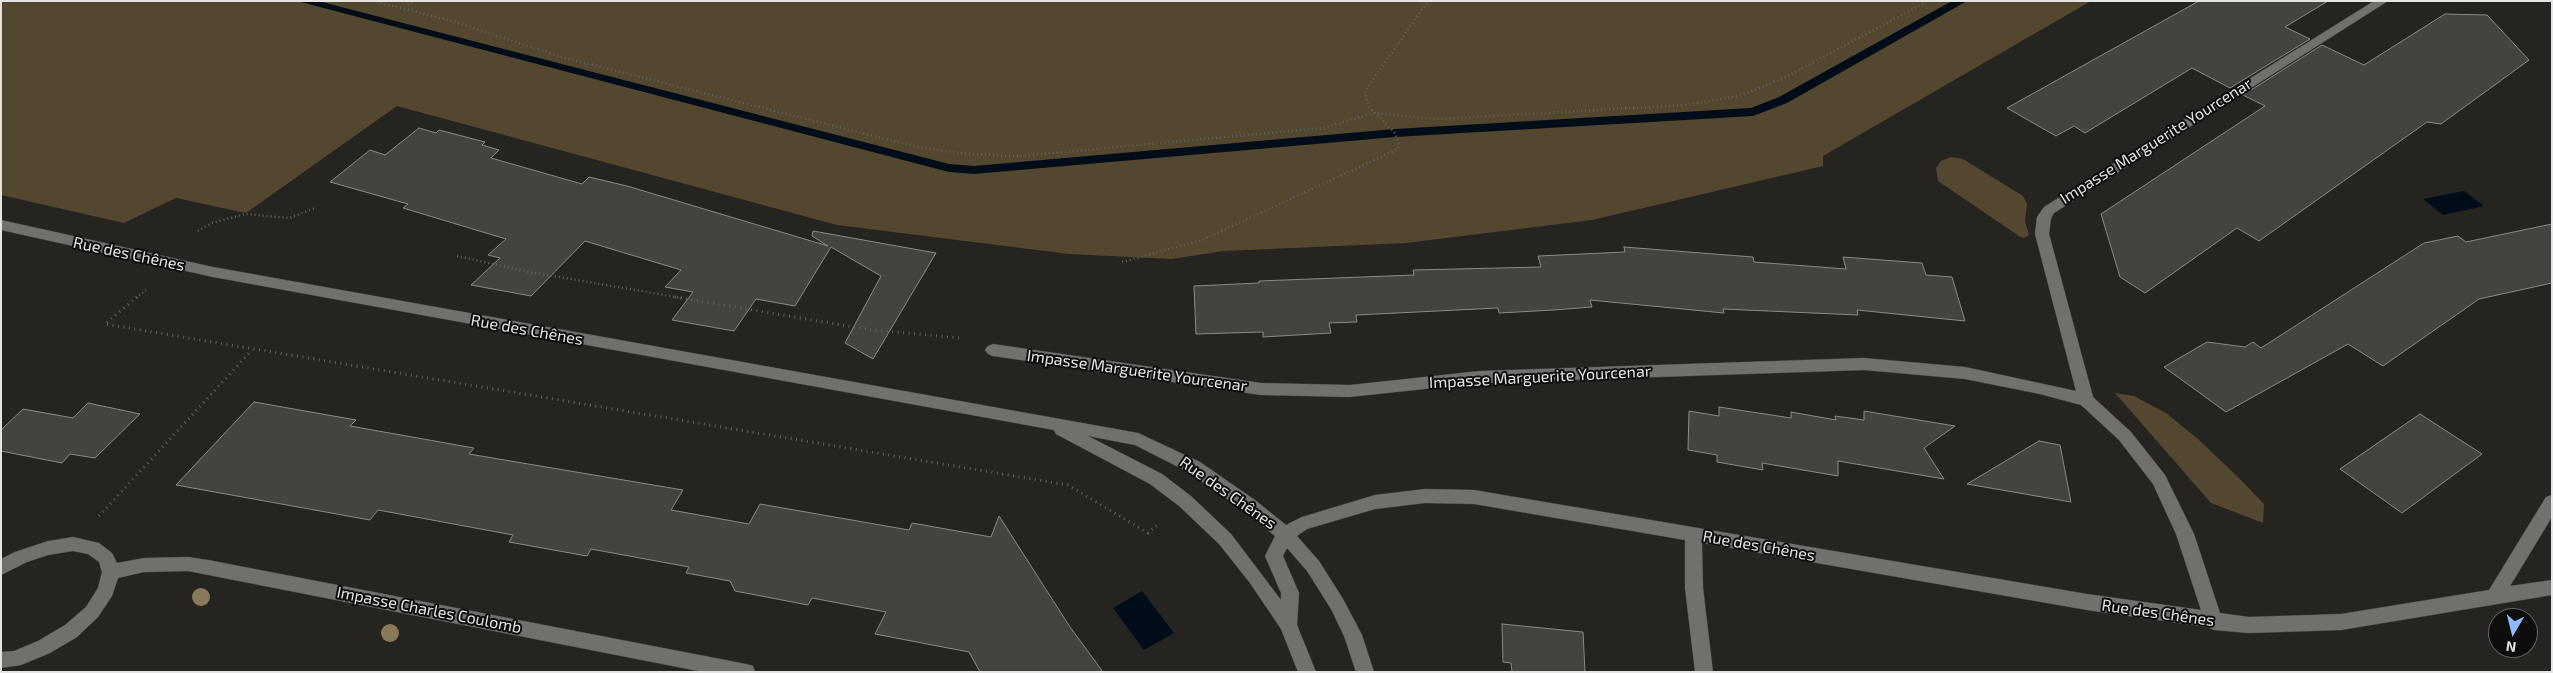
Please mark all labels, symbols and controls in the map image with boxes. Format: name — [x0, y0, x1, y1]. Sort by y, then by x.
street label: Impasse Marguerite Yourcenar — [2057, 74, 2255, 208]
street label: Rue des Chênes — [71, 233, 187, 275]
street label: Rue des Chênes — [469, 311, 585, 349]
street label: Impasse Marguerite Yourcenar — [1026, 346, 1248, 396]
street label: Impasse Marguerite Yourcenar — [1428, 362, 1652, 392]
street label: Rue des Chênes — [1176, 453, 1280, 533]
street label: Rue des Chênes — [1701, 527, 1817, 565]
street label: Impasse Charles Coulomb — [335, 583, 523, 637]
street label: Rue des Chênes — [2100, 596, 2216, 630]
north arrow — [2488, 608, 2538, 658]
text: N — [2505, 638, 2517, 656]

